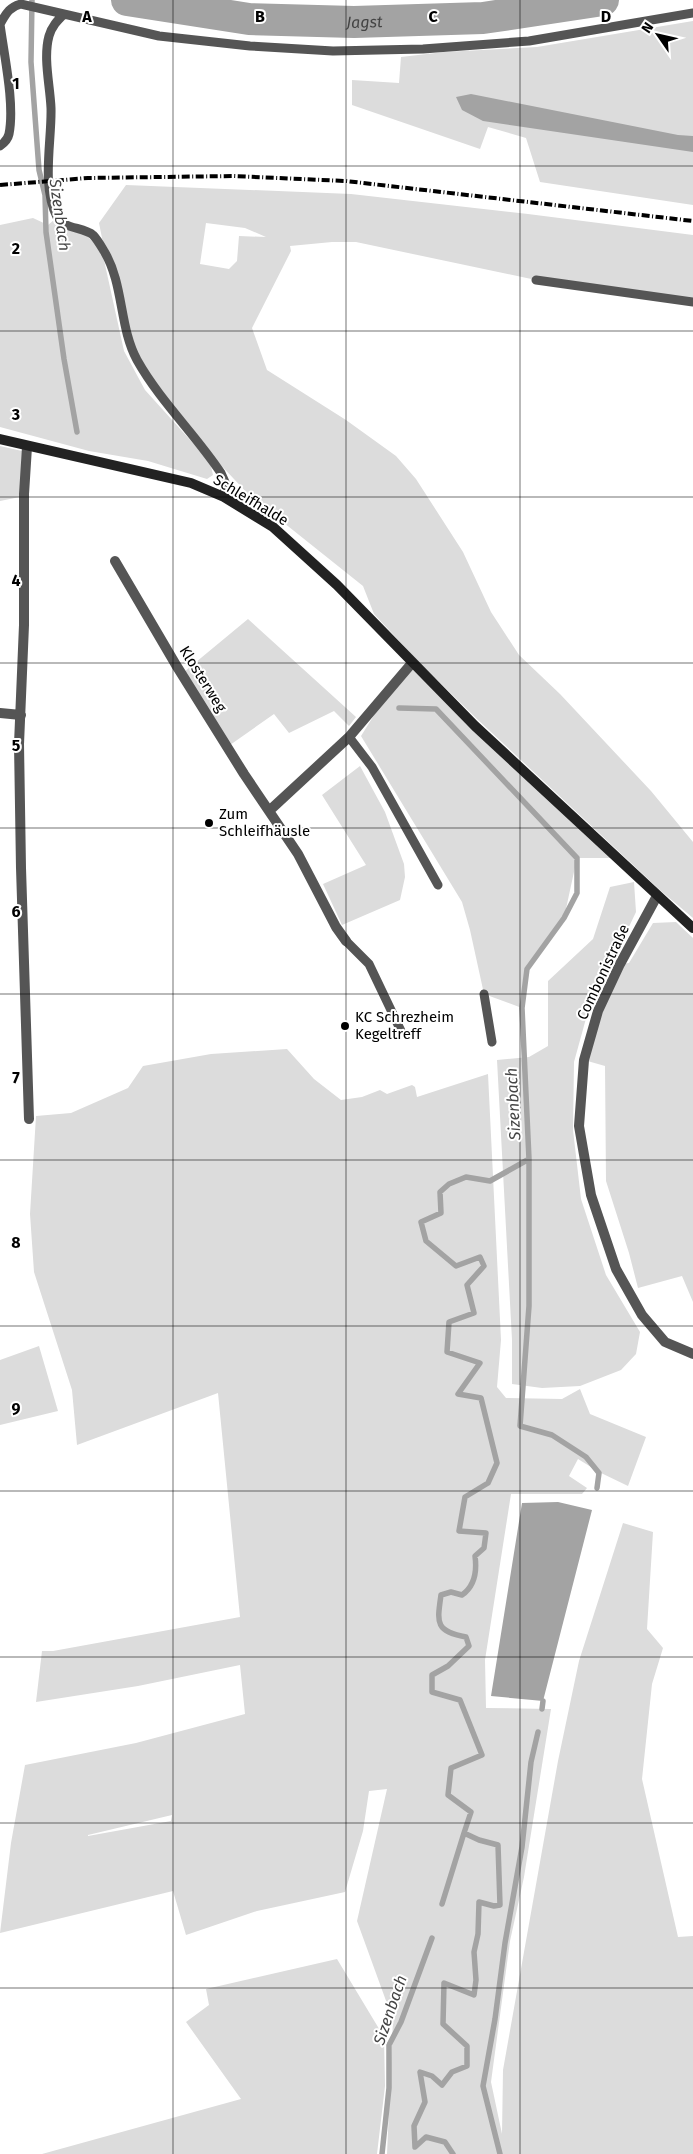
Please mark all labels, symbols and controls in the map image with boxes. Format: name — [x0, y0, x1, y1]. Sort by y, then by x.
text: A — [81, 7, 92, 26]
text: B — [255, 7, 265, 26]
text: C — [428, 7, 438, 26]
text: D — [601, 7, 611, 26]
north arrow — [633, 10, 683, 60]
water label: Jagst — [345, 12, 383, 32]
text: N — [638, 19, 657, 37]
text: 1 — [12, 74, 20, 93]
water label: Sizenbach — [45, 177, 74, 252]
text: 2 — [12, 239, 20, 258]
text: 3 — [11, 405, 20, 424]
street label: Schleifhalde — [210, 471, 292, 529]
text: 4 — [11, 571, 21, 590]
street label: Klosterweg — [176, 643, 231, 716]
text: 5 — [12, 736, 21, 755]
place label: Zum Schleifhäusle — [219, 805, 310, 840]
marker: Zum Schleifhäusle — [203, 817, 215, 829]
text: 6 — [11, 902, 21, 921]
street label: Combonistraße — [573, 921, 633, 1023]
place label: KC Schrezheim Kegeltreff — [355, 1008, 454, 1043]
marker: KC Schrezheim Kegeltreff — [339, 1020, 351, 1032]
water label: Sizenbach — [502, 1067, 524, 1142]
text: 7 — [12, 1068, 20, 1087]
text: 8 — [11, 1233, 21, 1252]
text: 9 — [12, 1399, 21, 1418]
water label: Sizenbach — [369, 1973, 411, 2048]

